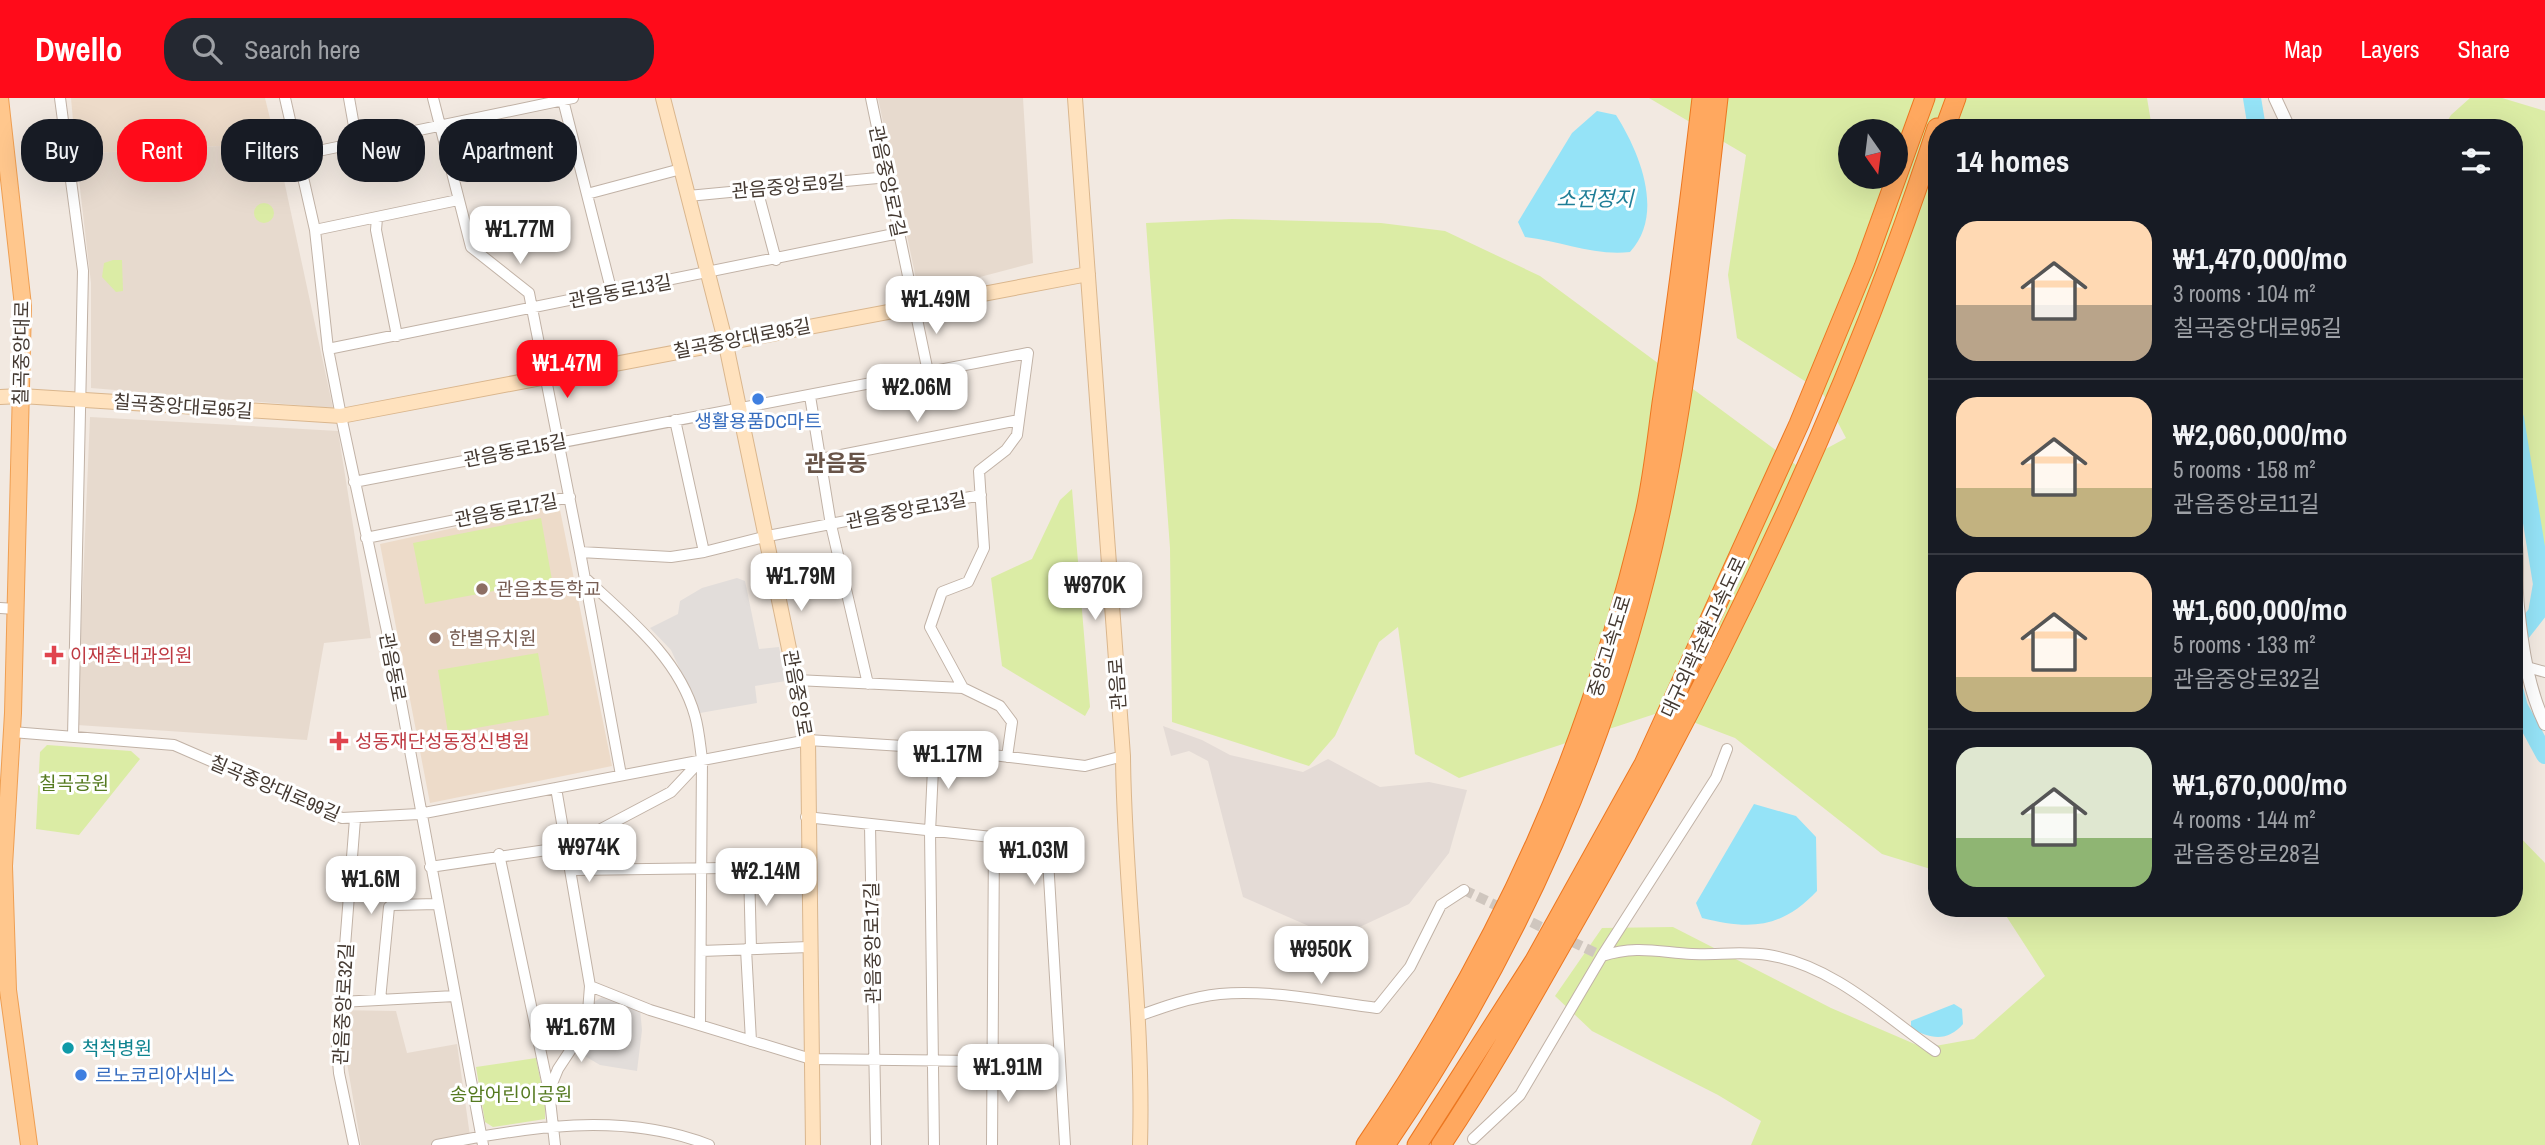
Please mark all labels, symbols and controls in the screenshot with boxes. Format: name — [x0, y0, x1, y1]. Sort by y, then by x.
search box — [164, 18, 654, 81]
text: Dwello — [35, 27, 122, 71]
icon: search — [188, 30, 226, 68]
text: Search here — [244, 32, 360, 67]
text: Map — [2284, 33, 2322, 65]
text: Layers — [2360, 33, 2419, 65]
text: Share — [2457, 33, 2510, 65]
chip: Buy — [21, 119, 103, 182]
chip: Rent — [117, 119, 207, 182]
chip: Filters — [221, 119, 323, 182]
chip: New — [337, 119, 425, 182]
chip: Apartment — [439, 119, 577, 182]
north arrow — [1838, 119, 1908, 189]
map controls — [1838, 119, 1908, 189]
street label: 관음중앙로7길 — [863, 123, 913, 239]
text: 14 homes — [1956, 141, 2070, 181]
icon: filters — [2457, 142, 2495, 180]
street label: 관음중앙로9길 — [730, 168, 846, 204]
water label: 소전정지 — [1556, 184, 1635, 213]
pin: ₩1.77M — [463, 206, 577, 266]
text: ₩1.77M — [486, 213, 554, 244]
text: ₩1,470,000/mo — [2173, 238, 2348, 278]
icon: home — [2012, 249, 2096, 333]
street label: 관음동로13길 — [566, 268, 674, 314]
pin: ₩1.49M — [879, 276, 993, 336]
text: 3 rooms · 104 m² — [2173, 278, 2316, 309]
text: ₩1.49M — [902, 283, 970, 314]
street label: 칠곡중앙대로 — [7, 300, 35, 406]
street label: 칠곡중앙대로95길 — [671, 312, 813, 364]
text: 칠곡중앙대로95길 — [2173, 312, 2342, 343]
pin: ₩1.47M — [510, 341, 624, 400]
text: ₩1.47M — [533, 347, 601, 378]
pin: ₩2.06M — [860, 364, 974, 424]
text: ₩2.06M — [883, 371, 951, 402]
street label: 칠곡중앙대로95길 — [112, 388, 254, 424]
marker: 생활용품DC마트 — [750, 391, 766, 407]
place label: 생활용품DC마트 — [694, 408, 822, 434]
text: ₩2,060,000/mo — [2173, 414, 2348, 454]
icon: home — [2012, 425, 2096, 509]
street label: 관음동로15길 — [461, 427, 569, 473]
district label: 관음동 — [804, 447, 868, 478]
text: 5 rooms · 158 m² — [2173, 454, 2316, 485]
street label: 관음중앙로13길 — [844, 486, 968, 534]
street label: 관음동로17길 — [452, 487, 560, 533]
text: 관음중앙로11길 — [2173, 488, 2320, 519]
street label: 대구외곽순환고속도로 — [1654, 552, 1752, 722]
pin: ₩1.79M — [744, 554, 858, 613]
text: ₩1.79M — [767, 560, 835, 591]
pin: ₩970K — [1046, 562, 1144, 622]
text: ₩970K — [1064, 569, 1126, 600]
place label: 관음초등학교 — [496, 576, 601, 602]
marker: 관음초등학교 — [474, 581, 490, 597]
text: ₩1,600,000/mo — [2173, 589, 2348, 629]
street label: 중앙고속도로 — [1581, 592, 1637, 700]
icon: home — [2012, 600, 2096, 684]
place label: 한별유치원 — [449, 625, 536, 651]
text: 5 rooms · 133 m² — [2173, 629, 2316, 660]
street label: 관음동로 — [374, 630, 412, 704]
marker: 한별유치원 — [427, 630, 443, 646]
place label: 이재춘내과의원 — [70, 642, 192, 668]
marker: 이재춘내과의원 — [44, 645, 64, 665]
street label: 관음중앙로 — [778, 648, 818, 738]
street label: 관음로 — [1102, 657, 1132, 711]
text: 관음중앙로32길 — [2173, 663, 2321, 694]
place label: 성동재단성동정신병원 — [355, 728, 530, 754]
marker: 성동재단성동정신병원 — [329, 731, 349, 751]
pin: ₩1.17M — [891, 732, 1005, 791]
text: ₩1.17M — [914, 738, 982, 769]
street label: 칠곡중앙대로99길 — [206, 749, 344, 827]
text: ₩1,670,000/mo — [2173, 764, 2348, 804]
park label: 칠곡공원 — [39, 770, 109, 796]
icon: home — [2012, 775, 2096, 859]
text: 4 rooms · 144 m² — [2173, 804, 2316, 835]
pin: ₩974K — [540, 824, 638, 884]
pin: ₩1.03M — [977, 828, 1091, 887]
text: ₩974K — [558, 831, 620, 862]
text: ₩1.03M — [1000, 834, 1068, 865]
text: 관음중앙로28길 — [2173, 838, 2321, 869]
pin: ₩2.14M — [709, 848, 823, 908]
text: ₩2.14M — [732, 855, 800, 886]
pin: ₩1.6M — [322, 856, 420, 916]
text: ₩1.6M — [342, 863, 400, 894]
street label: 관음중앙로17길 — [858, 882, 886, 1004]
pin: ₩950K — [1272, 926, 1370, 986]
text: ₩950K — [1290, 933, 1352, 964]
street label: 관음중앙로32길 — [327, 942, 359, 1066]
pin: ₩1.67M — [524, 1004, 638, 1064]
text: ₩1.67M — [547, 1011, 615, 1042]
place label: 척척병원 — [82, 1035, 152, 1061]
marker: 척척병원 — [60, 1040, 76, 1056]
pin: ₩1.91M — [951, 1044, 1065, 1104]
text: ₩1.91M — [974, 1051, 1042, 1082]
place label: 르노코리아서비스 — [95, 1062, 235, 1088]
marker: 르노코리아서비스 — [73, 1067, 89, 1083]
park label: 송암어린이공원 — [450, 1081, 572, 1107]

